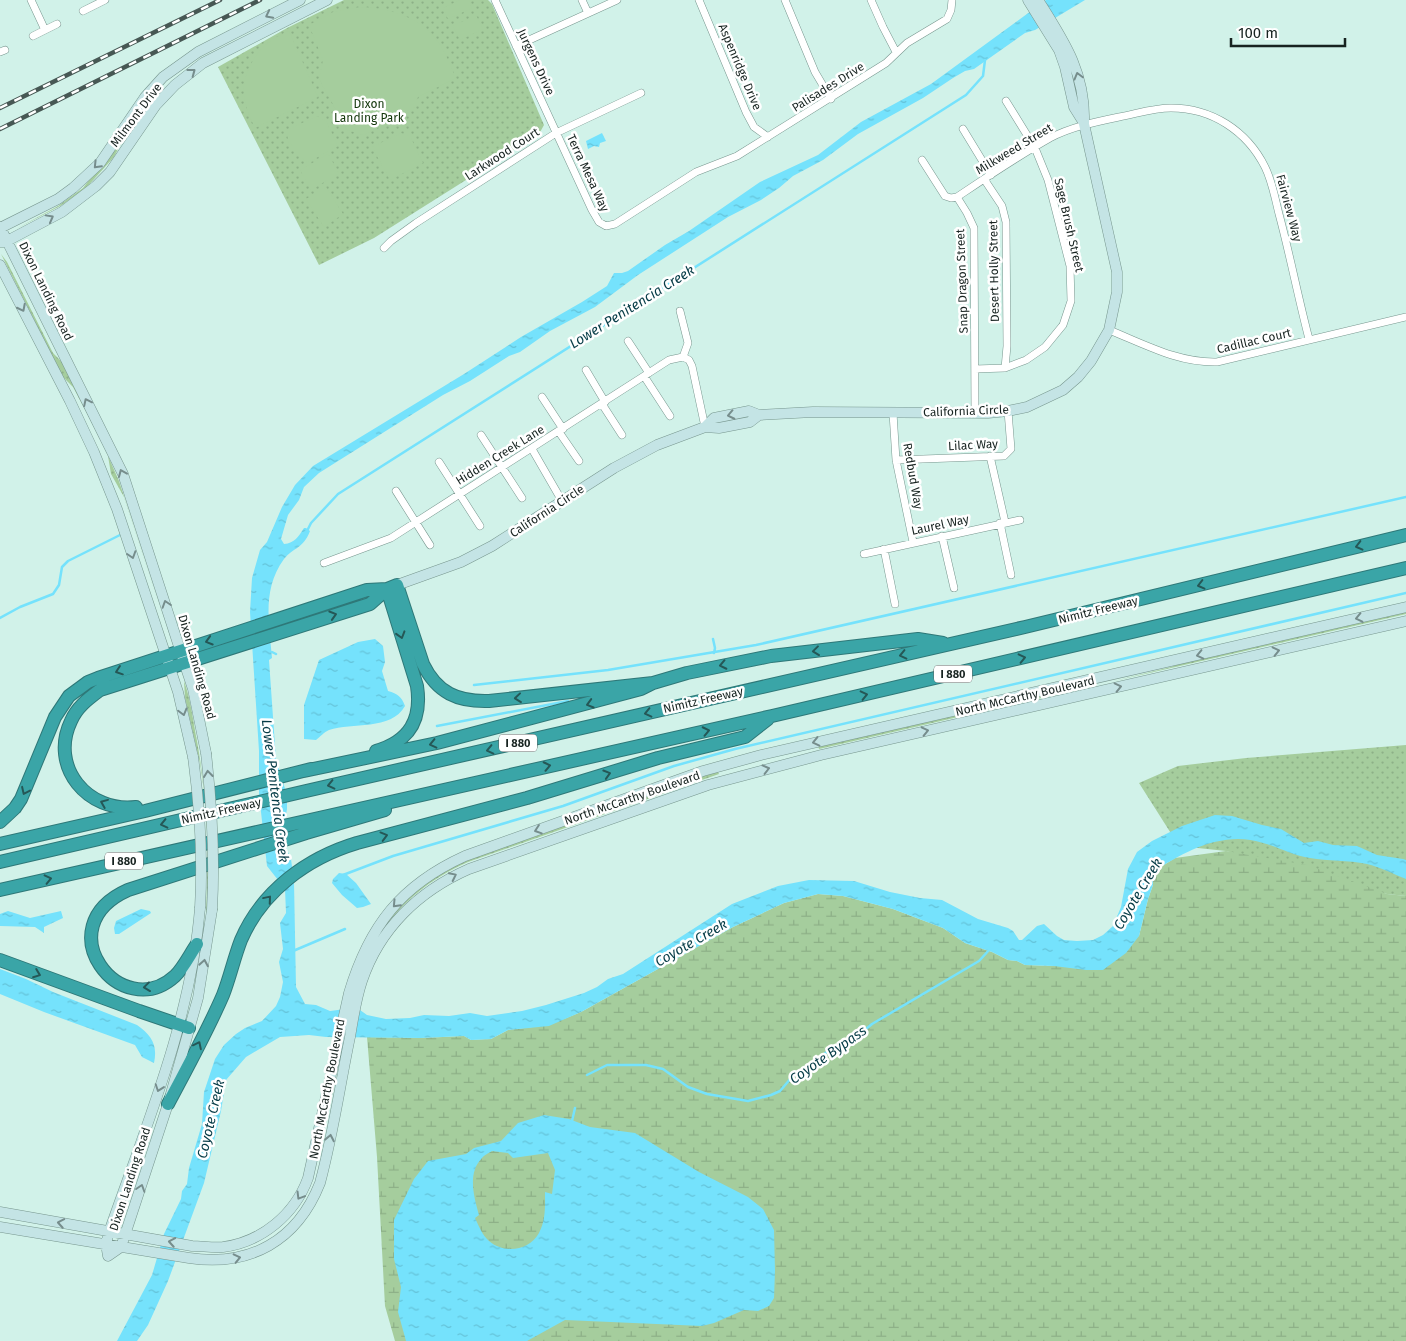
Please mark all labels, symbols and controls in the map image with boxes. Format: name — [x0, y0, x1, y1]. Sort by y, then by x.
one-way arrow — [266, 9, 275, 19]
scale bar — [1231, 15, 1345, 47]
street label: Aspenridge Drive — [716, 22, 764, 112]
text: 100 m — [1238, 24, 1278, 42]
street label: Jurgens Drive — [515, 27, 557, 97]
street label: Palisades Drive — [789, 59, 867, 115]
one-way arrow — [186, 69, 195, 78]
one-way arrow — [1074, 73, 1084, 81]
street label: Milmont Drive — [107, 80, 165, 150]
park label: Dixon Landing Park — [334, 97, 405, 125]
street label: Milkweed Street — [973, 120, 1055, 177]
street label: Larkwood Court — [462, 124, 542, 183]
street label: Terra Mesa Way — [564, 132, 612, 214]
one-way arrow — [94, 159, 103, 168]
street label: Fairview Way — [1273, 173, 1305, 243]
street label: Sage Brush Street — [1051, 177, 1087, 274]
one-way arrow — [45, 214, 54, 224]
street label: Desert Holly Street — [986, 219, 1002, 322]
street label: Snap Dragon Street — [953, 228, 971, 334]
street label: Dixon Landing Road — [16, 239, 76, 343]
water label: Lower Penitencia Creek — [566, 261, 698, 352]
one-way arrow — [16, 303, 26, 312]
street label: Cadillac Court — [1216, 326, 1293, 356]
one-way arrow — [83, 398, 93, 407]
street label: California Circle — [923, 403, 1009, 419]
one-way arrow — [726, 409, 735, 419]
street label: Hidden Creek Lane — [453, 422, 547, 488]
street label: Lilac Way — [948, 437, 998, 453]
street label: Redbud Way — [900, 442, 926, 510]
one-way arrow — [117, 469, 128, 478]
street label: California Circle — [507, 482, 587, 540]
street label: Laurel Way — [910, 512, 970, 538]
one-way arrow — [1354, 540, 1363, 551]
one-way arrow — [126, 550, 136, 559]
one-way arrow — [1196, 579, 1205, 590]
street label: Nimitz Freeway — [1057, 593, 1139, 627]
one-way arrow — [162, 600, 172, 609]
one-way arrow — [328, 611, 337, 621]
one-way arrow — [1354, 612, 1363, 623]
street label: Dixon Landing Road — [175, 613, 219, 721]
one-way arrow — [396, 631, 406, 639]
one-way arrow — [206, 636, 214, 646]
one-way arrow — [811, 645, 819, 656]
one-way arrow — [1271, 646, 1280, 657]
one-way arrow — [899, 649, 908, 659]
one-way arrow — [1196, 649, 1205, 660]
one-way arrow — [1018, 653, 1027, 664]
one-way arrow — [719, 659, 728, 670]
one-way arrow — [115, 665, 124, 675]
road number: I 880 — [934, 666, 972, 682]
street label: North McCarthy Boulevard — [954, 673, 1096, 719]
one-way arrow — [1113, 682, 1122, 693]
street label: Nimitz Freeway — [662, 684, 744, 716]
one-way arrow — [860, 690, 869, 701]
one-way arrow — [513, 692, 521, 703]
one-way arrow — [587, 698, 595, 708]
one-way arrow — [177, 707, 188, 716]
one-way arrow — [643, 707, 652, 718]
water label: Lower Penitencia Creek — [258, 718, 292, 864]
one-way arrow — [701, 726, 710, 737]
one-way arrow — [921, 726, 930, 737]
road number: I 880 — [499, 734, 537, 751]
one-way arrow — [811, 736, 820, 747]
one-way arrow — [429, 738, 437, 749]
one-way arrow — [485, 744, 494, 755]
one-way arrow — [543, 761, 551, 772]
one-way arrow — [761, 764, 770, 775]
street label: North McCarthy Boulevard — [562, 768, 702, 828]
one-way arrow — [203, 769, 214, 777]
one-way arrow — [602, 770, 611, 780]
one-way arrow — [326, 779, 335, 790]
one-way arrow — [21, 786, 31, 795]
street label: Nimitz Freeway — [180, 795, 262, 827]
one-way arrow — [100, 799, 108, 809]
one-way arrow — [159, 818, 168, 829]
one-way arrow — [534, 824, 543, 834]
one-way arrow — [379, 831, 388, 842]
road number: I 880 — [105, 852, 143, 869]
water label: Coyote Creek — [1110, 855, 1166, 933]
one-way arrow — [448, 872, 457, 882]
one-way arrow — [43, 874, 52, 885]
one-way arrow — [263, 896, 271, 905]
one-way arrow — [393, 898, 402, 907]
water label: Coyote Creek — [652, 915, 730, 970]
one-way arrow — [198, 959, 209, 967]
one-way arrow — [32, 968, 41, 978]
one-way arrow — [143, 981, 151, 992]
street label: North McCarthy Boulevard — [307, 1018, 347, 1160]
water label: Coyote Bypass — [786, 1022, 870, 1088]
one-way arrow — [192, 1041, 202, 1050]
water label: Coyote Creek — [194, 1078, 228, 1160]
one-way arrow — [155, 1083, 165, 1092]
street label: Dixon Landing Road — [107, 1125, 153, 1233]
one-way arrow — [324, 1134, 334, 1143]
one-way arrow — [135, 1184, 145, 1193]
one-way arrow — [296, 1190, 306, 1199]
one-way arrow — [57, 1218, 66, 1228]
one-way arrow — [167, 1237, 176, 1248]
one-way arrow — [232, 1253, 241, 1264]

